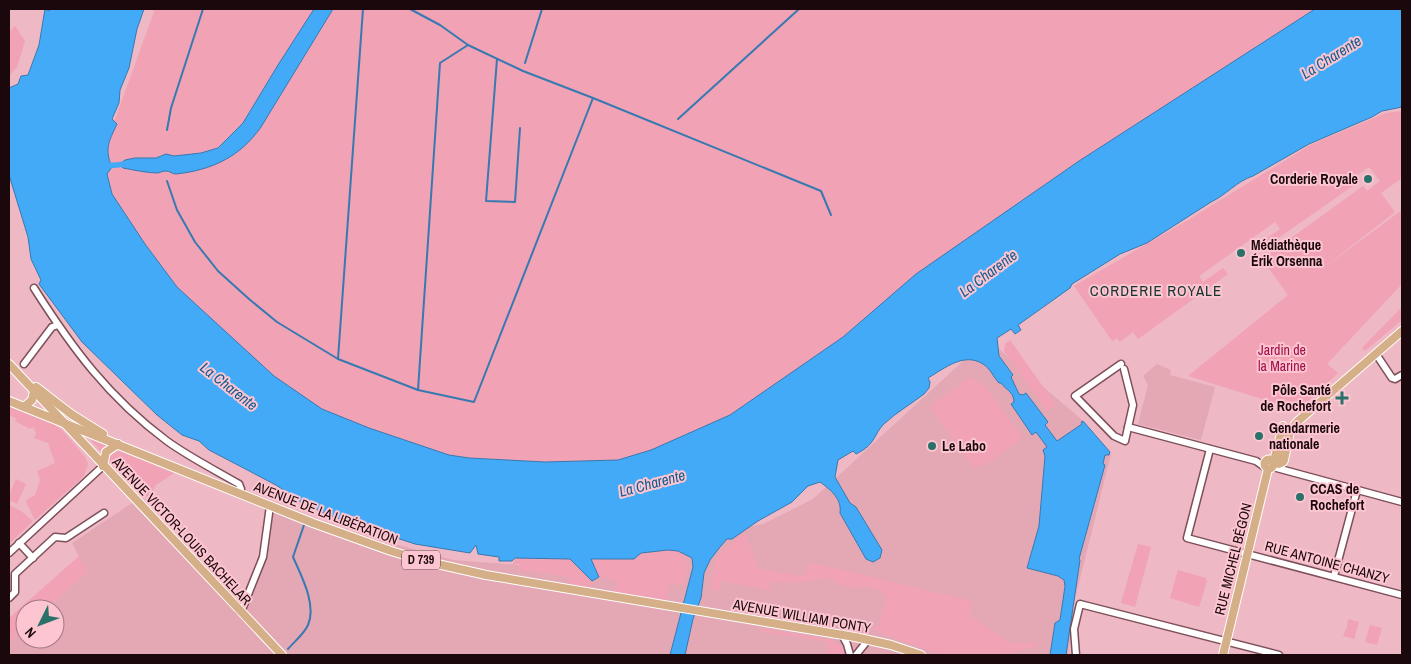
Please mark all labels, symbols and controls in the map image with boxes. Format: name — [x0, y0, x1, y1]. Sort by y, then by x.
water label: La Charente — [1297, 30, 1365, 84]
place label: Corderie Royale — [1270, 170, 1358, 188]
marker: Corderie Royale — [1362, 173, 1374, 185]
place label: Médiathèque Érik Orsenna — [1251, 236, 1323, 270]
water label: La Charente — [955, 244, 1021, 302]
marker: Médiathèque Érik Orsenna — [1235, 247, 1247, 259]
district label: CORDERIE ROYALE — [1090, 280, 1222, 301]
park label: Jardin de la Marine — [1258, 341, 1306, 375]
water label: La Charente — [196, 357, 262, 415]
place label: Pôle Santé de Rochefort — [1260, 381, 1331, 415]
marker: Pôle Santé de Rochefort — [1335, 391, 1349, 405]
place label: Gendarmerie nationale — [1269, 419, 1340, 453]
marker: Gendarmerie nationale — [1253, 430, 1265, 442]
place label: Le Labo — [942, 437, 986, 455]
marker: Le Labo — [926, 440, 938, 452]
street label: AVENUE VICTOR-LOUIS BACHELAR — [108, 452, 255, 609]
water label: La Charente — [617, 464, 688, 502]
street label: AVENUE DE LA LIBÉRATION — [251, 477, 401, 549]
place label: CCAS de Rochefort — [1310, 480, 1364, 514]
marker: CCAS de Rochefort — [1294, 491, 1306, 503]
street label: RUE MICHEL BÉGON — [1210, 501, 1256, 617]
street label: RUE ANTOINE CHANZY — [1263, 537, 1391, 587]
road number: D 739 — [402, 550, 440, 570]
street label: AVENUE WILLIAM PONTY — [731, 595, 873, 637]
north arrow — [15, 599, 65, 649]
text: N — [21, 624, 40, 642]

